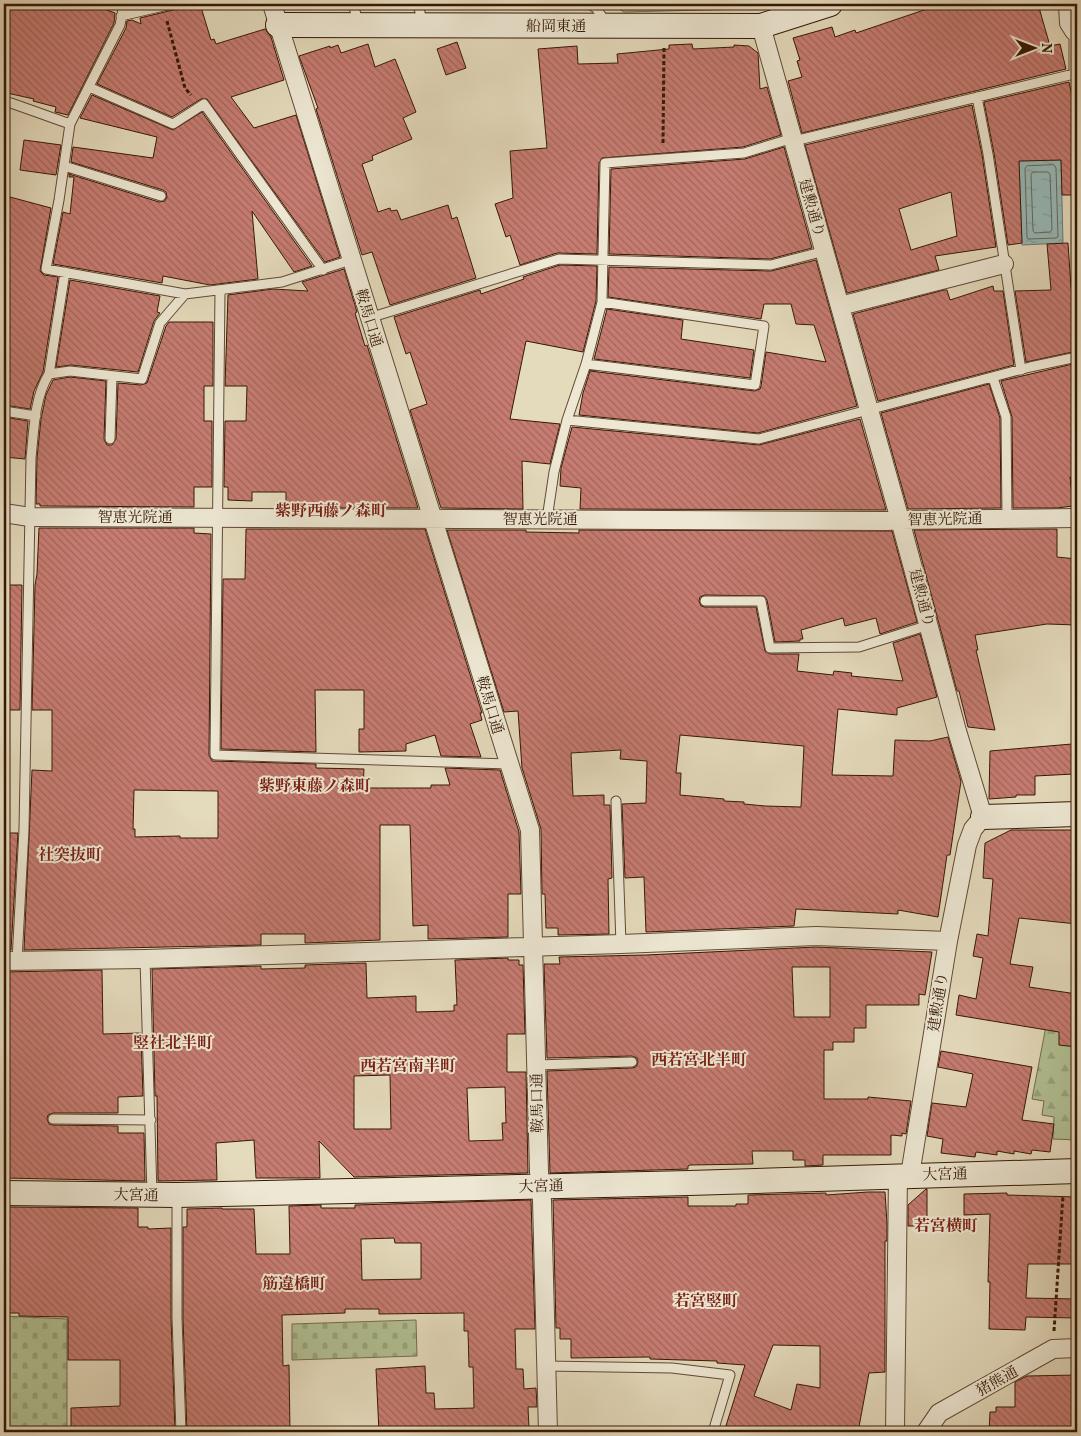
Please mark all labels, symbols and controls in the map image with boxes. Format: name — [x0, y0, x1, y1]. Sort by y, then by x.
street label: 船岡東通 — [526, 17, 586, 38]
north arrow — [1008, 22, 1058, 72]
text: N — [1036, 43, 1055, 53]
street label: 建勲通り — [792, 177, 829, 240]
street label: 鞍馬口通 — [349, 287, 386, 350]
district label: 紫野西藤ノ森町 — [275, 501, 387, 523]
street label: 智恵光院通 — [97, 508, 173, 529]
street label: 智恵光院通 — [907, 509, 983, 532]
street label: 智恵光院通 — [502, 510, 578, 531]
street label: 建勲通り — [903, 567, 938, 630]
street label: 鞍馬口通 — [470, 674, 507, 737]
district label: 紫野東藤ノ森町 — [259, 776, 371, 798]
district label: 社突抜町 — [38, 845, 102, 867]
street label: 建勲通り — [924, 971, 955, 1034]
district label: 竪社北半町 — [133, 1033, 213, 1055]
district label: 西若宮北半町 — [651, 1050, 747, 1072]
district label: 西若宮南半町 — [360, 1056, 456, 1078]
street label: 鞍馬口通 — [527, 1073, 550, 1133]
street label: 大宮通 — [922, 1165, 968, 1186]
street label: 大宮通 — [518, 1176, 564, 1199]
street label: 大宮通 — [113, 1186, 159, 1207]
district label: 若宮横町 — [914, 1216, 978, 1238]
district label: 筋違橋町 — [262, 1274, 326, 1296]
district label: 若宮竪町 — [674, 1291, 738, 1313]
street label: 猪熊通 — [973, 1362, 1023, 1402]

